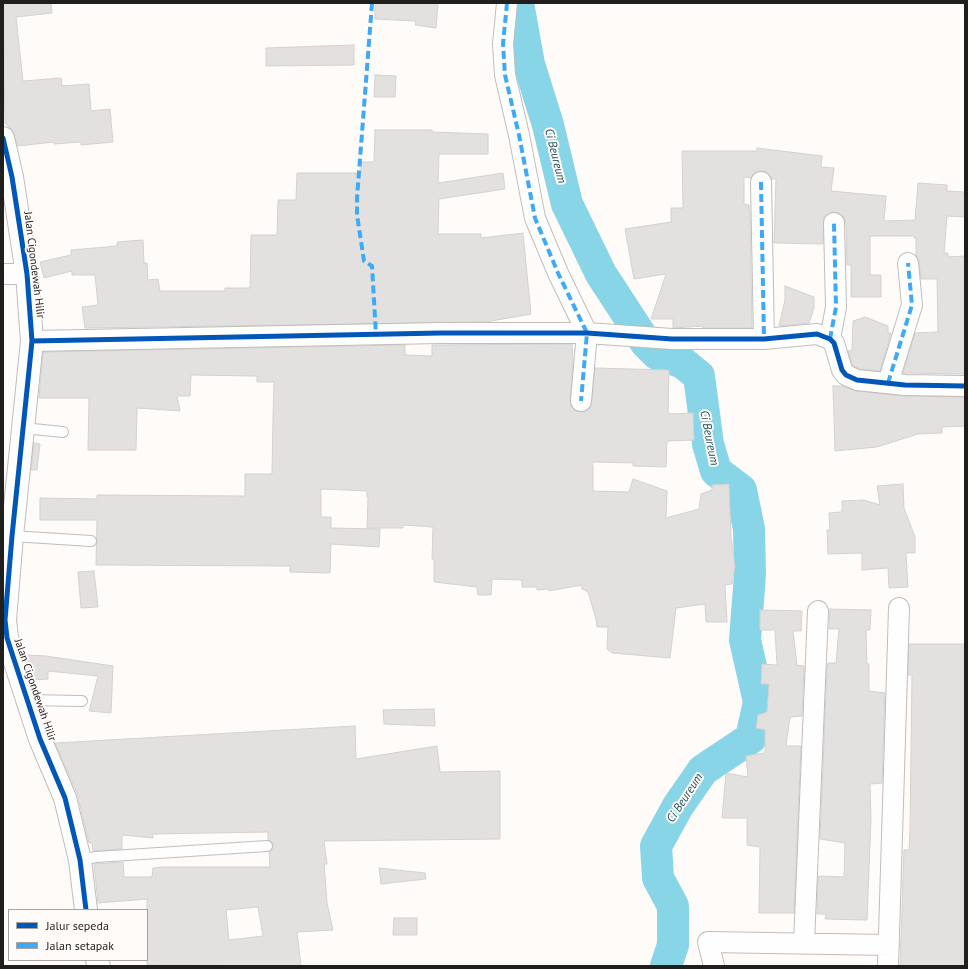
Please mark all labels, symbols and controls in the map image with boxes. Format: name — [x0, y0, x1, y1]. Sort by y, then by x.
water label: Ci Beureum — [541, 127, 569, 185]
street label: Jalan Cigondewah Hilir — [21, 211, 47, 319]
water label: Ci Beureum — [697, 409, 721, 467]
street label: Jalan Cigondewah Hilir — [11, 637, 59, 743]
water label: Ci Beureum — [664, 771, 706, 825]
legend — [8, 909, 148, 961]
text: Jalur sepeda — [46, 918, 109, 933]
text: Jalan setapak — [46, 938, 114, 953]

